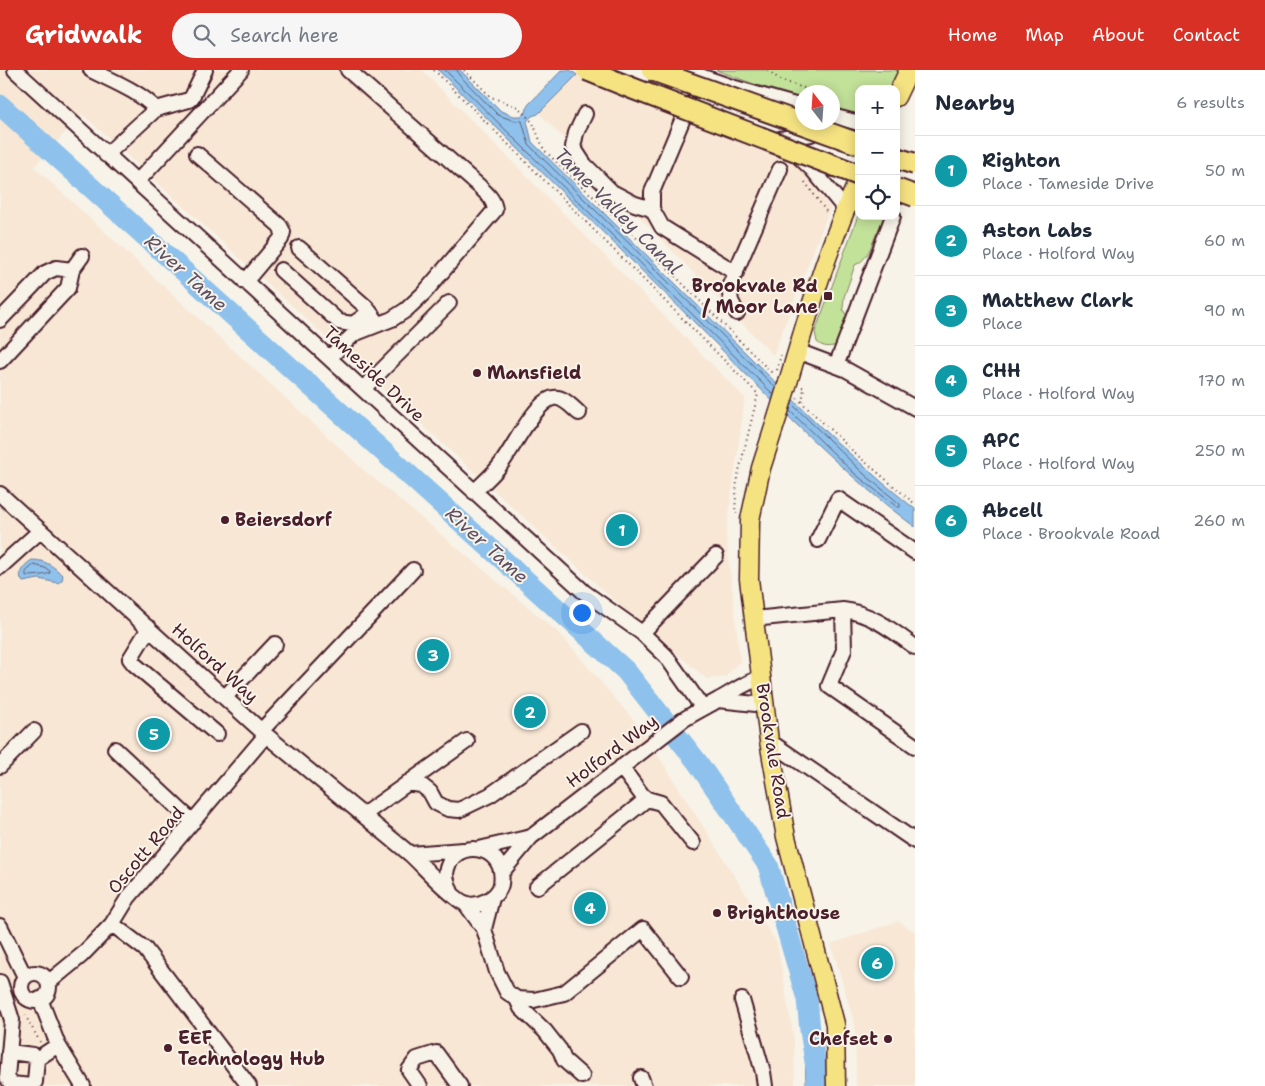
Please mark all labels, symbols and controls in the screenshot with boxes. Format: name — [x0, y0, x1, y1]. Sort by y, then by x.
search box — [172, 13, 522, 58]
text: Gridwalk — [25, 19, 142, 51]
icon: search — [190, 21, 218, 49]
text: Search here — [230, 23, 339, 48]
text: Home — [948, 23, 997, 47]
text: Map — [1025, 23, 1064, 47]
text: About — [1092, 23, 1145, 47]
text: Contact — [1173, 23, 1240, 47]
north arrow — [795, 85, 840, 130]
map controls — [855, 85, 900, 220]
button: + — [855, 85, 900, 130]
text: Nearby — [935, 89, 1015, 117]
text: 6 results — [1176, 92, 1245, 113]
button: − — [855, 130, 900, 175]
water label: Tame Valley Canal — [549, 142, 687, 280]
text: Righton — [982, 148, 1061, 173]
text: 1 — [947, 160, 955, 181]
text: 50 m — [1205, 160, 1245, 181]
text: Place · Tameside Drive — [982, 173, 1154, 194]
button: locate — [855, 175, 900, 220]
text: Aston Labs — [982, 218, 1092, 243]
water label: River Tame — [139, 229, 233, 317]
text: 2 — [945, 230, 957, 251]
text: 60 m — [1204, 230, 1245, 251]
text: Place · Holford Way — [982, 243, 1135, 264]
place label: Brookvale Rd / Moor Lane — [692, 274, 818, 319]
text: Matthew Clark — [982, 288, 1134, 313]
marker: Brookvale Rd / Moor Lane — [822, 290, 834, 302]
text: 3 — [945, 300, 957, 321]
text: 90 m — [1204, 300, 1245, 321]
text: Place — [982, 313, 1023, 334]
street label: Tameside Drive — [318, 321, 430, 427]
text: CHH — [982, 358, 1021, 383]
place label: Mansfield — [487, 361, 581, 385]
marker: Mansfield — [471, 367, 483, 379]
text: 4 — [945, 370, 957, 391]
text: 170 m — [1198, 370, 1245, 391]
text: Place · Holford Way — [982, 383, 1135, 404]
text: APC — [982, 428, 1020, 453]
text: 5 — [946, 440, 956, 461]
text: 250 m — [1194, 440, 1245, 461]
text: Place · Holford Way — [982, 453, 1135, 474]
text: Abcell — [982, 498, 1043, 523]
water label: River Tame — [440, 501, 534, 589]
place label: Beiersdorf — [235, 508, 333, 532]
text: 6 — [945, 510, 957, 531]
text: 260 m — [1193, 510, 1245, 531]
pin: 1 — [606, 511, 638, 549]
marker: Beiersdorf — [219, 514, 231, 526]
text: Place · Brookvale Road — [982, 523, 1160, 544]
your location — [569, 600, 595, 626]
street label: Holford Way — [166, 618, 264, 708]
pin: 3 — [417, 636, 449, 674]
street label: Brookvale Road — [750, 681, 796, 821]
pin: 2 — [514, 693, 546, 731]
street label: Holford Way — [561, 709, 663, 793]
pin: 5 — [138, 715, 170, 753]
street label: Oscott Road — [102, 801, 190, 899]
pin: 4 — [574, 889, 606, 927]
place label: Brighthouse — [727, 901, 841, 925]
marker: Brighthouse — [711, 907, 723, 919]
pin: 6 — [861, 944, 893, 982]
place label: EEF Technology Hub — [178, 1026, 325, 1071]
place label: Chefset — [809, 1027, 878, 1051]
marker: Chefset — [882, 1033, 894, 1045]
marker: EEF Technology Hub — [162, 1042, 174, 1054]

